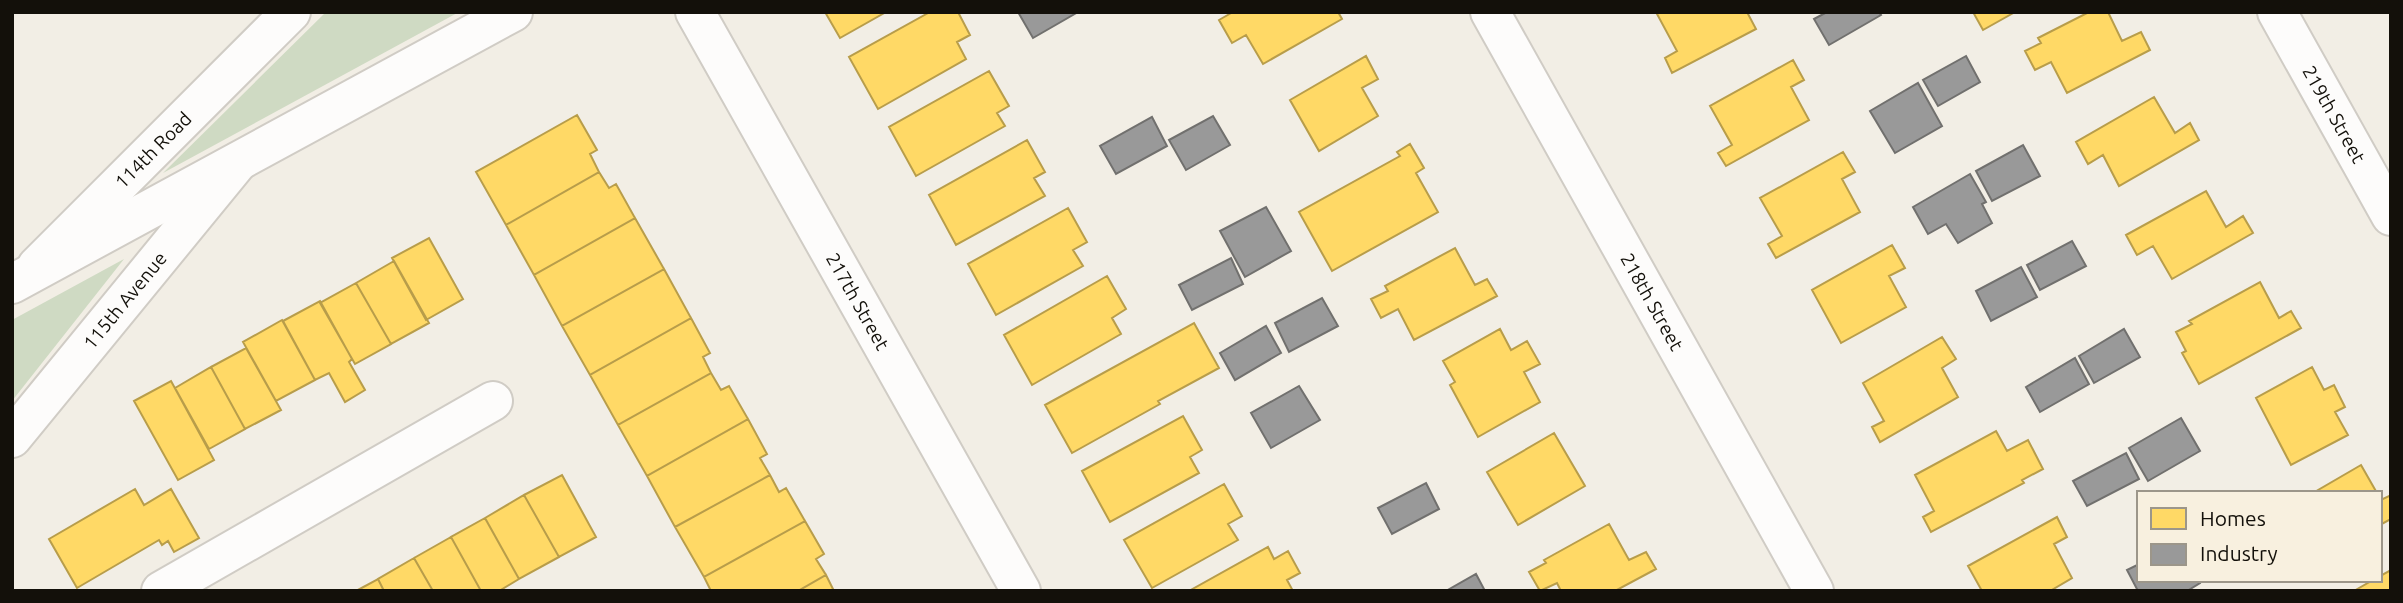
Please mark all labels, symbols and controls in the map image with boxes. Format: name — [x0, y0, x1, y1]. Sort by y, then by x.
street label: 219th Street — [2298, 62, 2370, 167]
street label: 114th Road — [110, 107, 196, 193]
street label: 115th Avenue — [79, 247, 171, 353]
street label: 217th Street — [822, 249, 894, 354]
street label: 218th Street — [1616, 249, 1688, 355]
legend — [2137, 491, 2382, 582]
text: Homes — [2200, 506, 2266, 530]
text: Industry — [2200, 541, 2278, 565]

